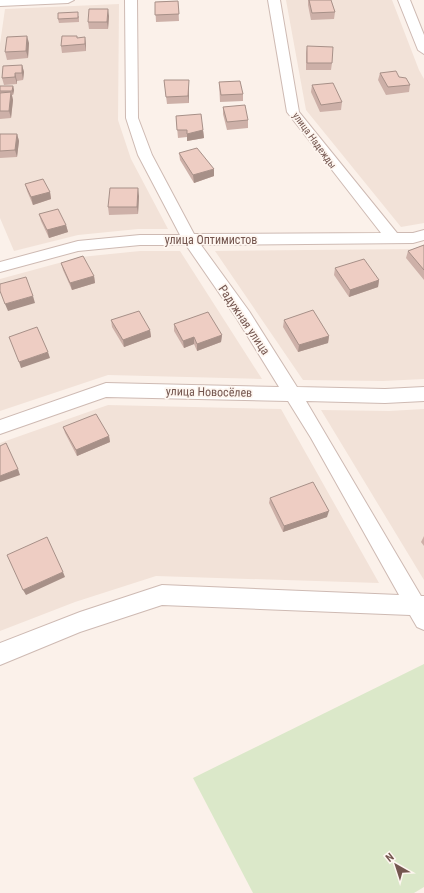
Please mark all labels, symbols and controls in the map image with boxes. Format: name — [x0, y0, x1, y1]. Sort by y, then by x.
street label: улица Надежды — [291, 110, 339, 170]
street label: улица Оптимистов — [165, 233, 257, 247]
street label: Радужная улица — [216, 282, 273, 358]
street label: улица Новосёлев — [166, 384, 252, 400]
north arrow — [376, 845, 416, 885]
text: N — [383, 850, 397, 865]

